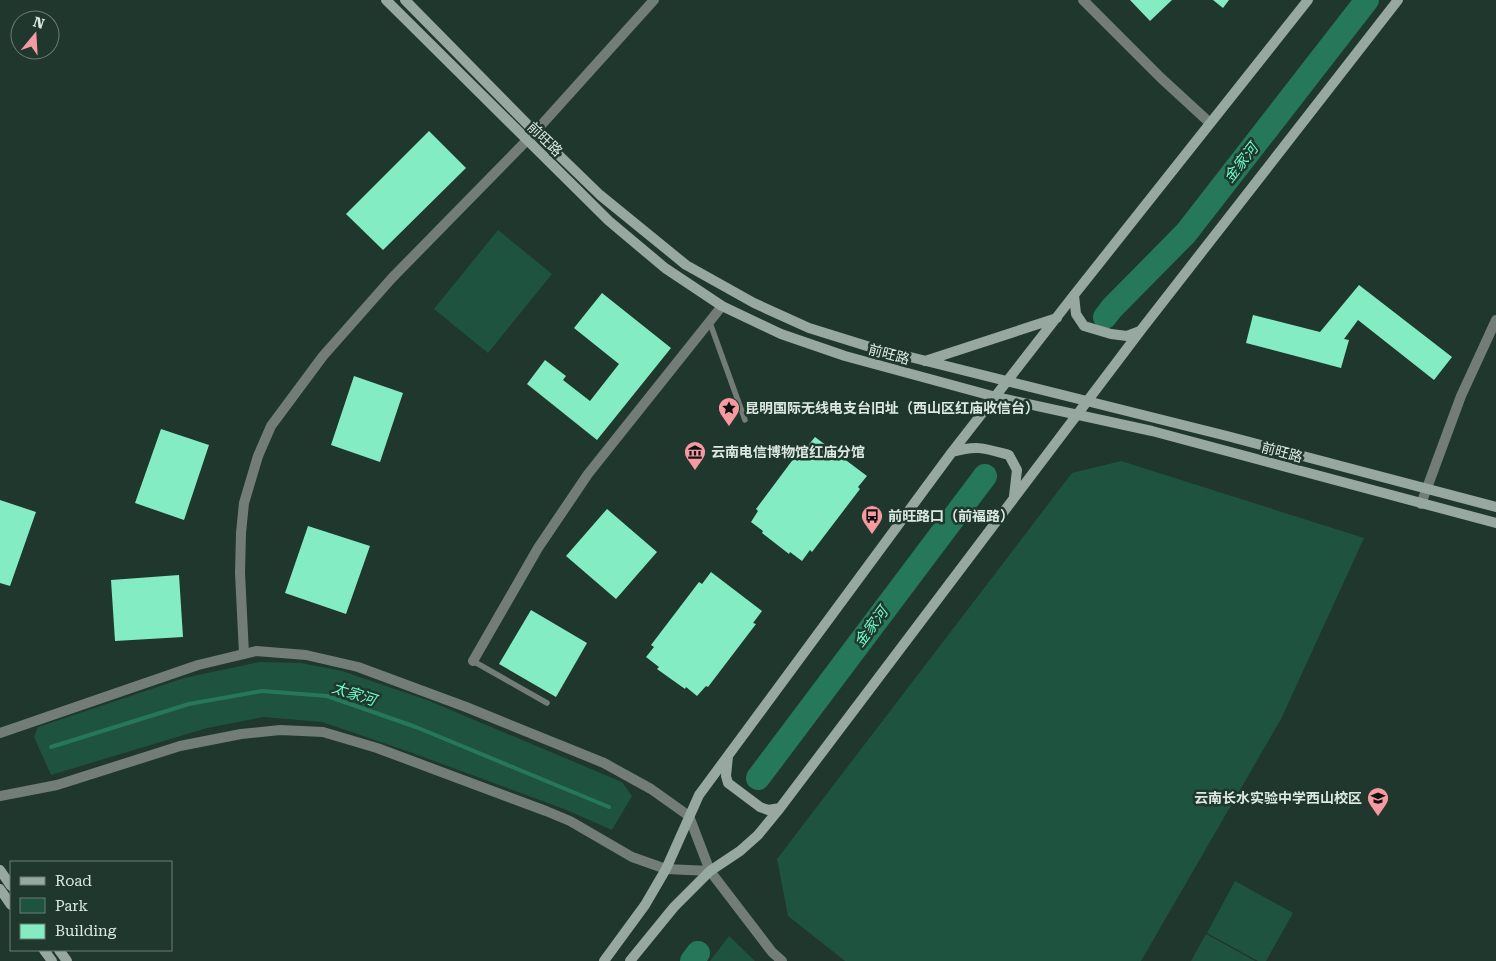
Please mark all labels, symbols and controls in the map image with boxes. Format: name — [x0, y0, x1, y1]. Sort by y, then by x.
north arrow — [10, 10, 60, 60]
text: N — [31, 13, 47, 32]
street label: 前旺路 — [524, 119, 566, 159]
water label: 金家河 — [1220, 137, 1264, 186]
street label: 前旺路 — [867, 341, 911, 367]
place icon: 昆明国际无线电支台旧址（西山区红庙收信台） — [717, 396, 741, 427]
place label: 昆明国际无线电支台旧址（西山区红庙收信台） — [745, 400, 1039, 416]
street label: 前旺路 — [1260, 439, 1304, 465]
museum icon: 云南电信博物馆红庙分馆 — [683, 440, 707, 471]
place label: 云南电信博物馆红庙分馆 — [711, 444, 865, 460]
bus stop icon: 前旺路口（前福路） — [860, 504, 884, 535]
place label: 前旺路口（前福路） — [888, 508, 1014, 524]
water label: 金家河 — [850, 601, 894, 650]
water label: 太家河 — [330, 678, 381, 710]
school or university icon: 云南长水实验中学西山校区 — [1366, 786, 1390, 817]
place label: 云南长水实验中学西山校区 — [1194, 790, 1362, 806]
legend — [10, 861, 172, 951]
text: Road — [55, 872, 92, 890]
text: Park — [55, 897, 89, 915]
text: Building — [55, 922, 117, 940]

